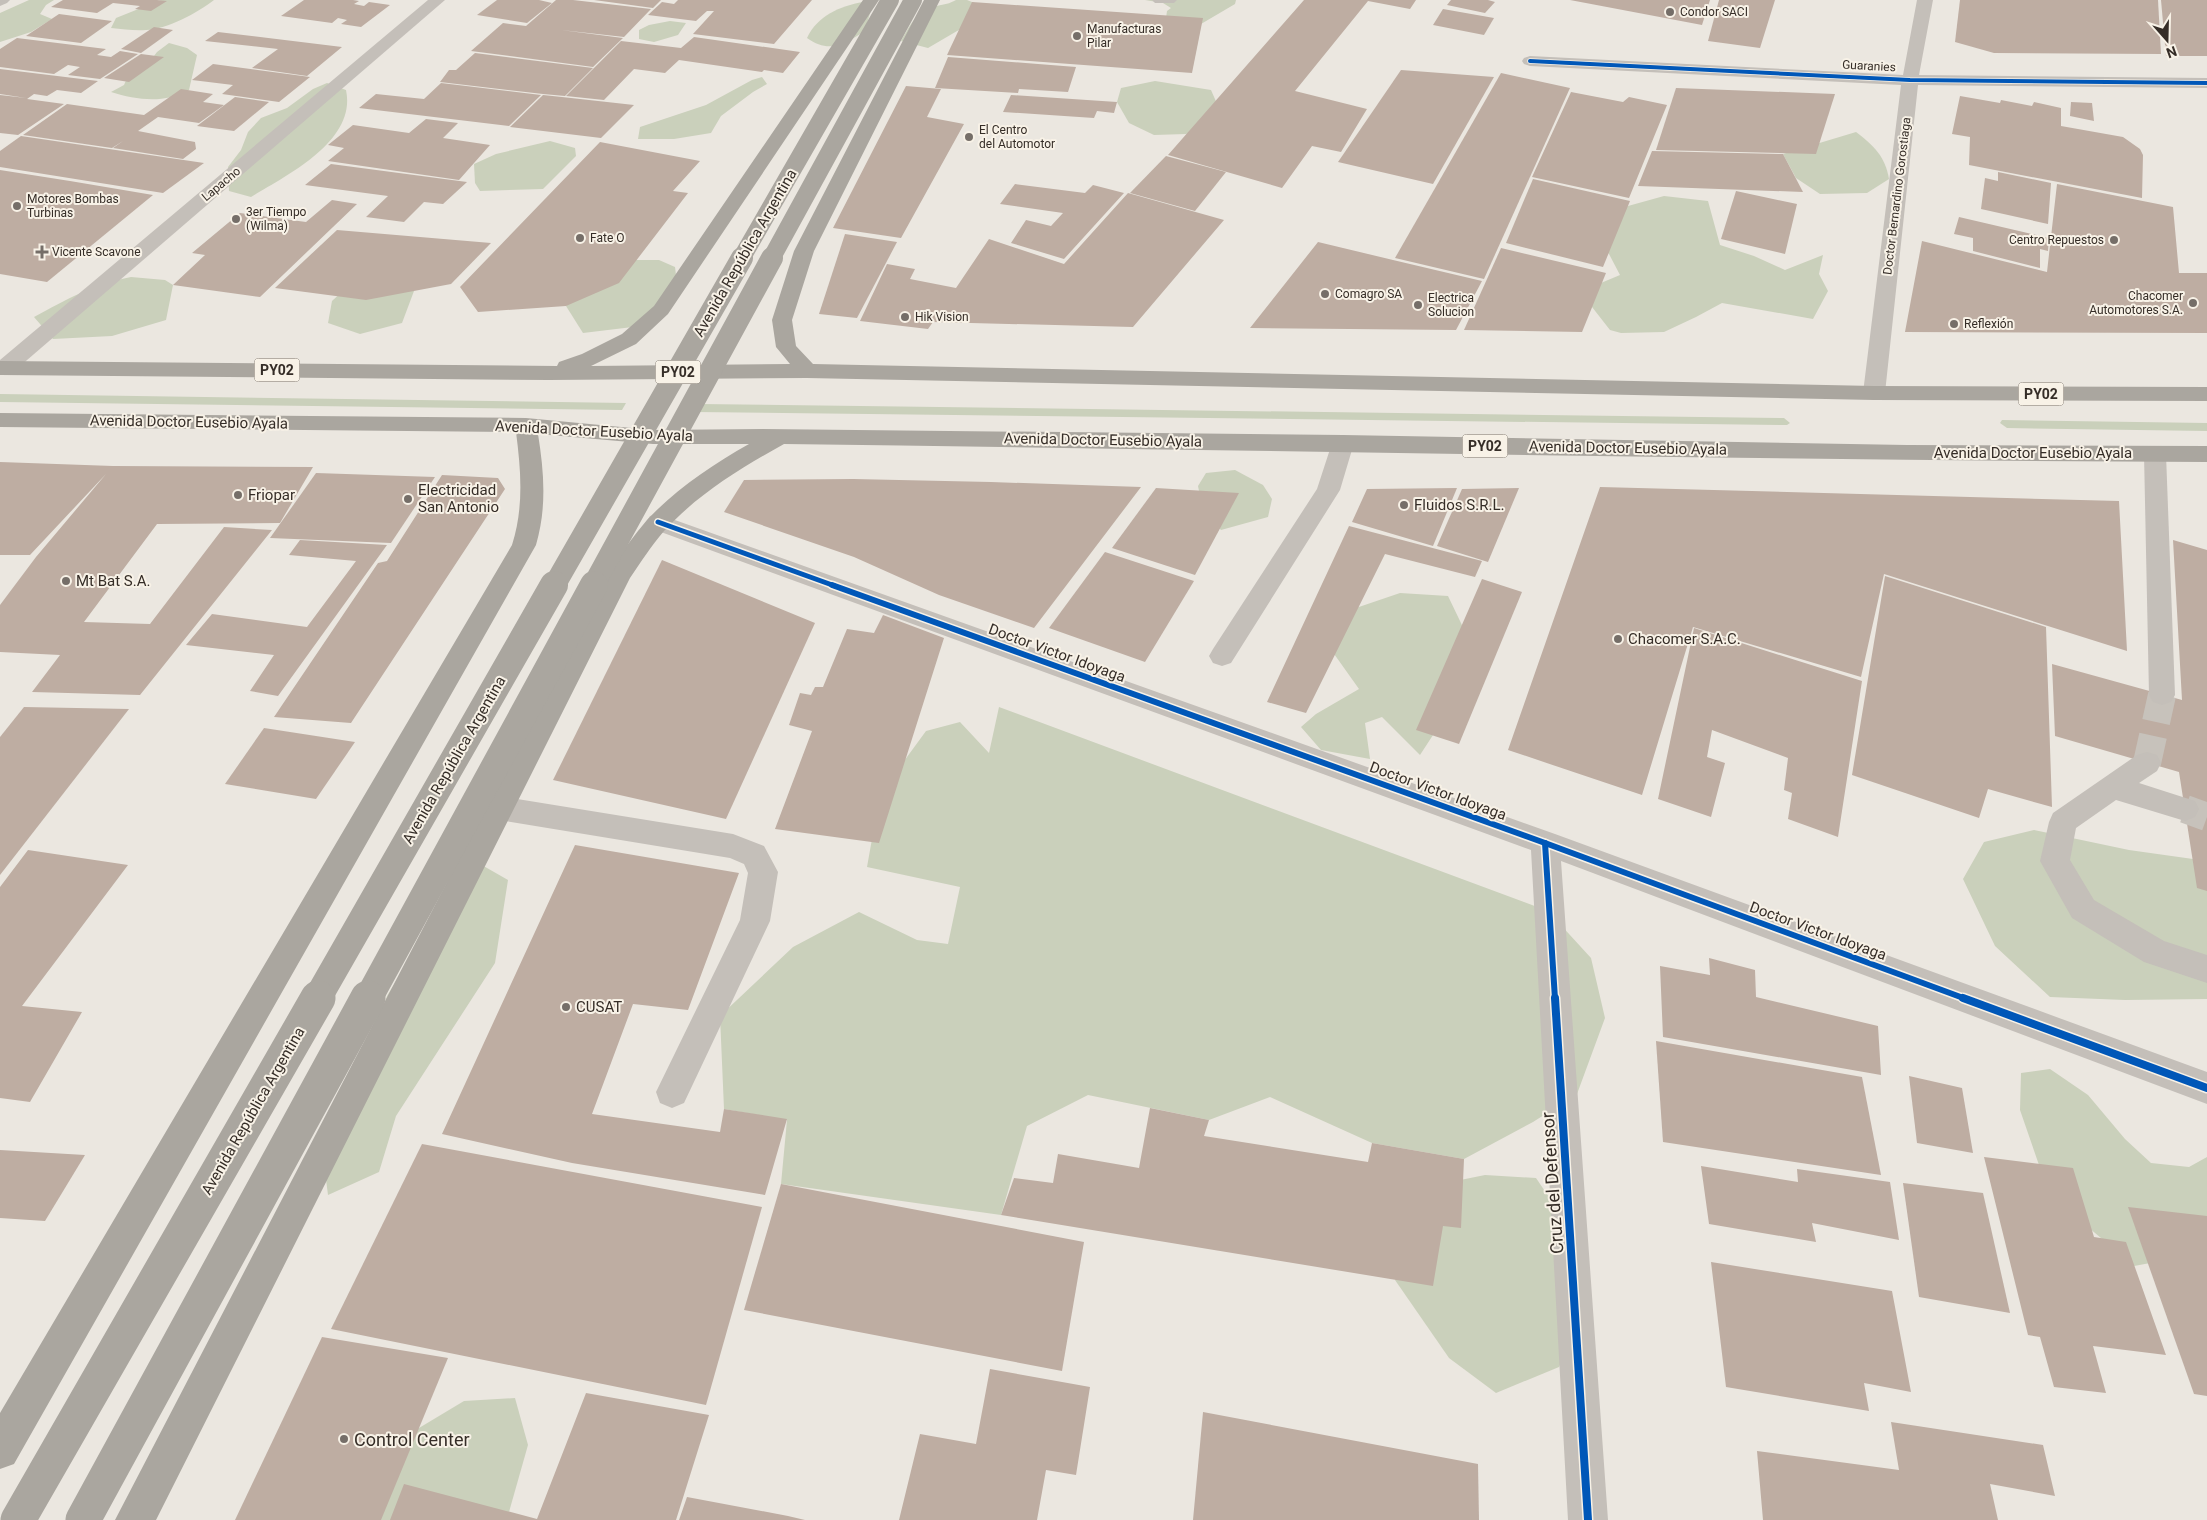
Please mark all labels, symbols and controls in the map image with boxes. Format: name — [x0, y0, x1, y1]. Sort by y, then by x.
place label: Condor SACI — [1680, 5, 1748, 19]
marker: Condor SACI — [1664, 6, 1676, 18]
north arrow — [2142, 15, 2192, 65]
place label: Manufacturas Pilar — [1087, 22, 1161, 50]
marker: Manufacturas Pilar — [1071, 30, 1083, 42]
text: N — [2164, 43, 2179, 61]
street label: Guaranies — [1842, 58, 1896, 74]
street label: Doctor Bernardino Gorostiaga — [1880, 116, 1914, 276]
place label: El Centro del Automotor — [979, 123, 1055, 151]
marker: El Centro del Automotor — [963, 131, 975, 143]
street label: Lapacho — [199, 164, 243, 204]
street label: Avenida República Argentina — [690, 166, 800, 340]
place label: Motores Bombas Turbinas — [27, 192, 119, 220]
marker: Motores Bombas Turbinas — [11, 200, 23, 212]
place label: 3er Tiempo (Wilma) — [246, 205, 307, 233]
marker: 3er Tiempo (Wilma) — [230, 213, 242, 225]
place label: Fate O — [590, 231, 624, 245]
marker: Fate O — [574, 232, 586, 244]
place label: Centro Repuestos — [2009, 233, 2104, 247]
marker: Centro Repuestos — [2108, 234, 2120, 246]
place label: Vicente Scavone — [52, 245, 141, 259]
marker: Vicente Scavone — [36, 246, 48, 258]
place label: Comagro SA — [1335, 287, 1402, 301]
marker: Comagro SA — [1319, 288, 1331, 300]
place label: Chacomer Automotores S.A. — [2089, 289, 2183, 317]
place label: Electrica Solucion — [1428, 291, 1474, 319]
marker: Chacomer Automotores S.A. — [2187, 297, 2199, 309]
marker: Electrica Solucion — [1412, 299, 1424, 311]
place label: Hik Vision — [915, 310, 969, 324]
marker: Hik Vision — [899, 311, 911, 323]
place label: Reflexión — [1964, 317, 2013, 331]
marker: Reflexión — [1948, 318, 1960, 330]
road number: PY02 — [254, 358, 300, 382]
road number: PY02 — [656, 361, 700, 384]
road number: PY02 — [2018, 382, 2064, 406]
street label: Avenida Doctor Eusebio Ayala — [90, 411, 288, 433]
street label: Avenida Doctor Eusebio Ayala — [495, 417, 693, 445]
street label: Avenida Doctor Eusebio Ayala — [1004, 429, 1202, 451]
road number: PY02 — [1462, 434, 1508, 458]
street label: Avenida Doctor Eusebio Ayala — [1529, 437, 1727, 459]
street label: Avenida Doctor Eusebio Ayala — [1934, 444, 2132, 462]
place label: Electricidad San Antonio — [418, 481, 499, 516]
place label: Friopar — [248, 486, 295, 504]
marker: Friopar — [232, 489, 244, 501]
marker: Electricidad San Antonio — [402, 493, 414, 505]
place label: Fluidos S.R.L. — [1414, 496, 1504, 514]
marker: Fluidos S.R.L. — [1398, 499, 1410, 511]
place label: Mt Bat S.A. — [76, 572, 150, 590]
marker: Mt Bat S.A. — [60, 575, 72, 587]
street label: Doctor Victor Idoyaga — [986, 620, 1128, 686]
place label: Chacomer S.A.C. — [1628, 630, 1741, 648]
marker: Chacomer S.A.C. — [1612, 633, 1624, 645]
street label: Avenida República Argentina — [399, 673, 509, 847]
street label: Doctor Victor Idoyaga — [1367, 758, 1509, 824]
street label: Doctor Victor Idoyaga — [1747, 898, 1889, 964]
place label: CUSAT — [576, 998, 622, 1016]
marker: CUSAT — [560, 1001, 572, 1013]
street label: Avenida República Argentina — [198, 1024, 308, 1198]
street label: Cruz del Defensor — [1537, 1111, 1567, 1255]
place label: Control Center — [354, 1429, 470, 1450]
marker: Control Center — [338, 1433, 350, 1445]

